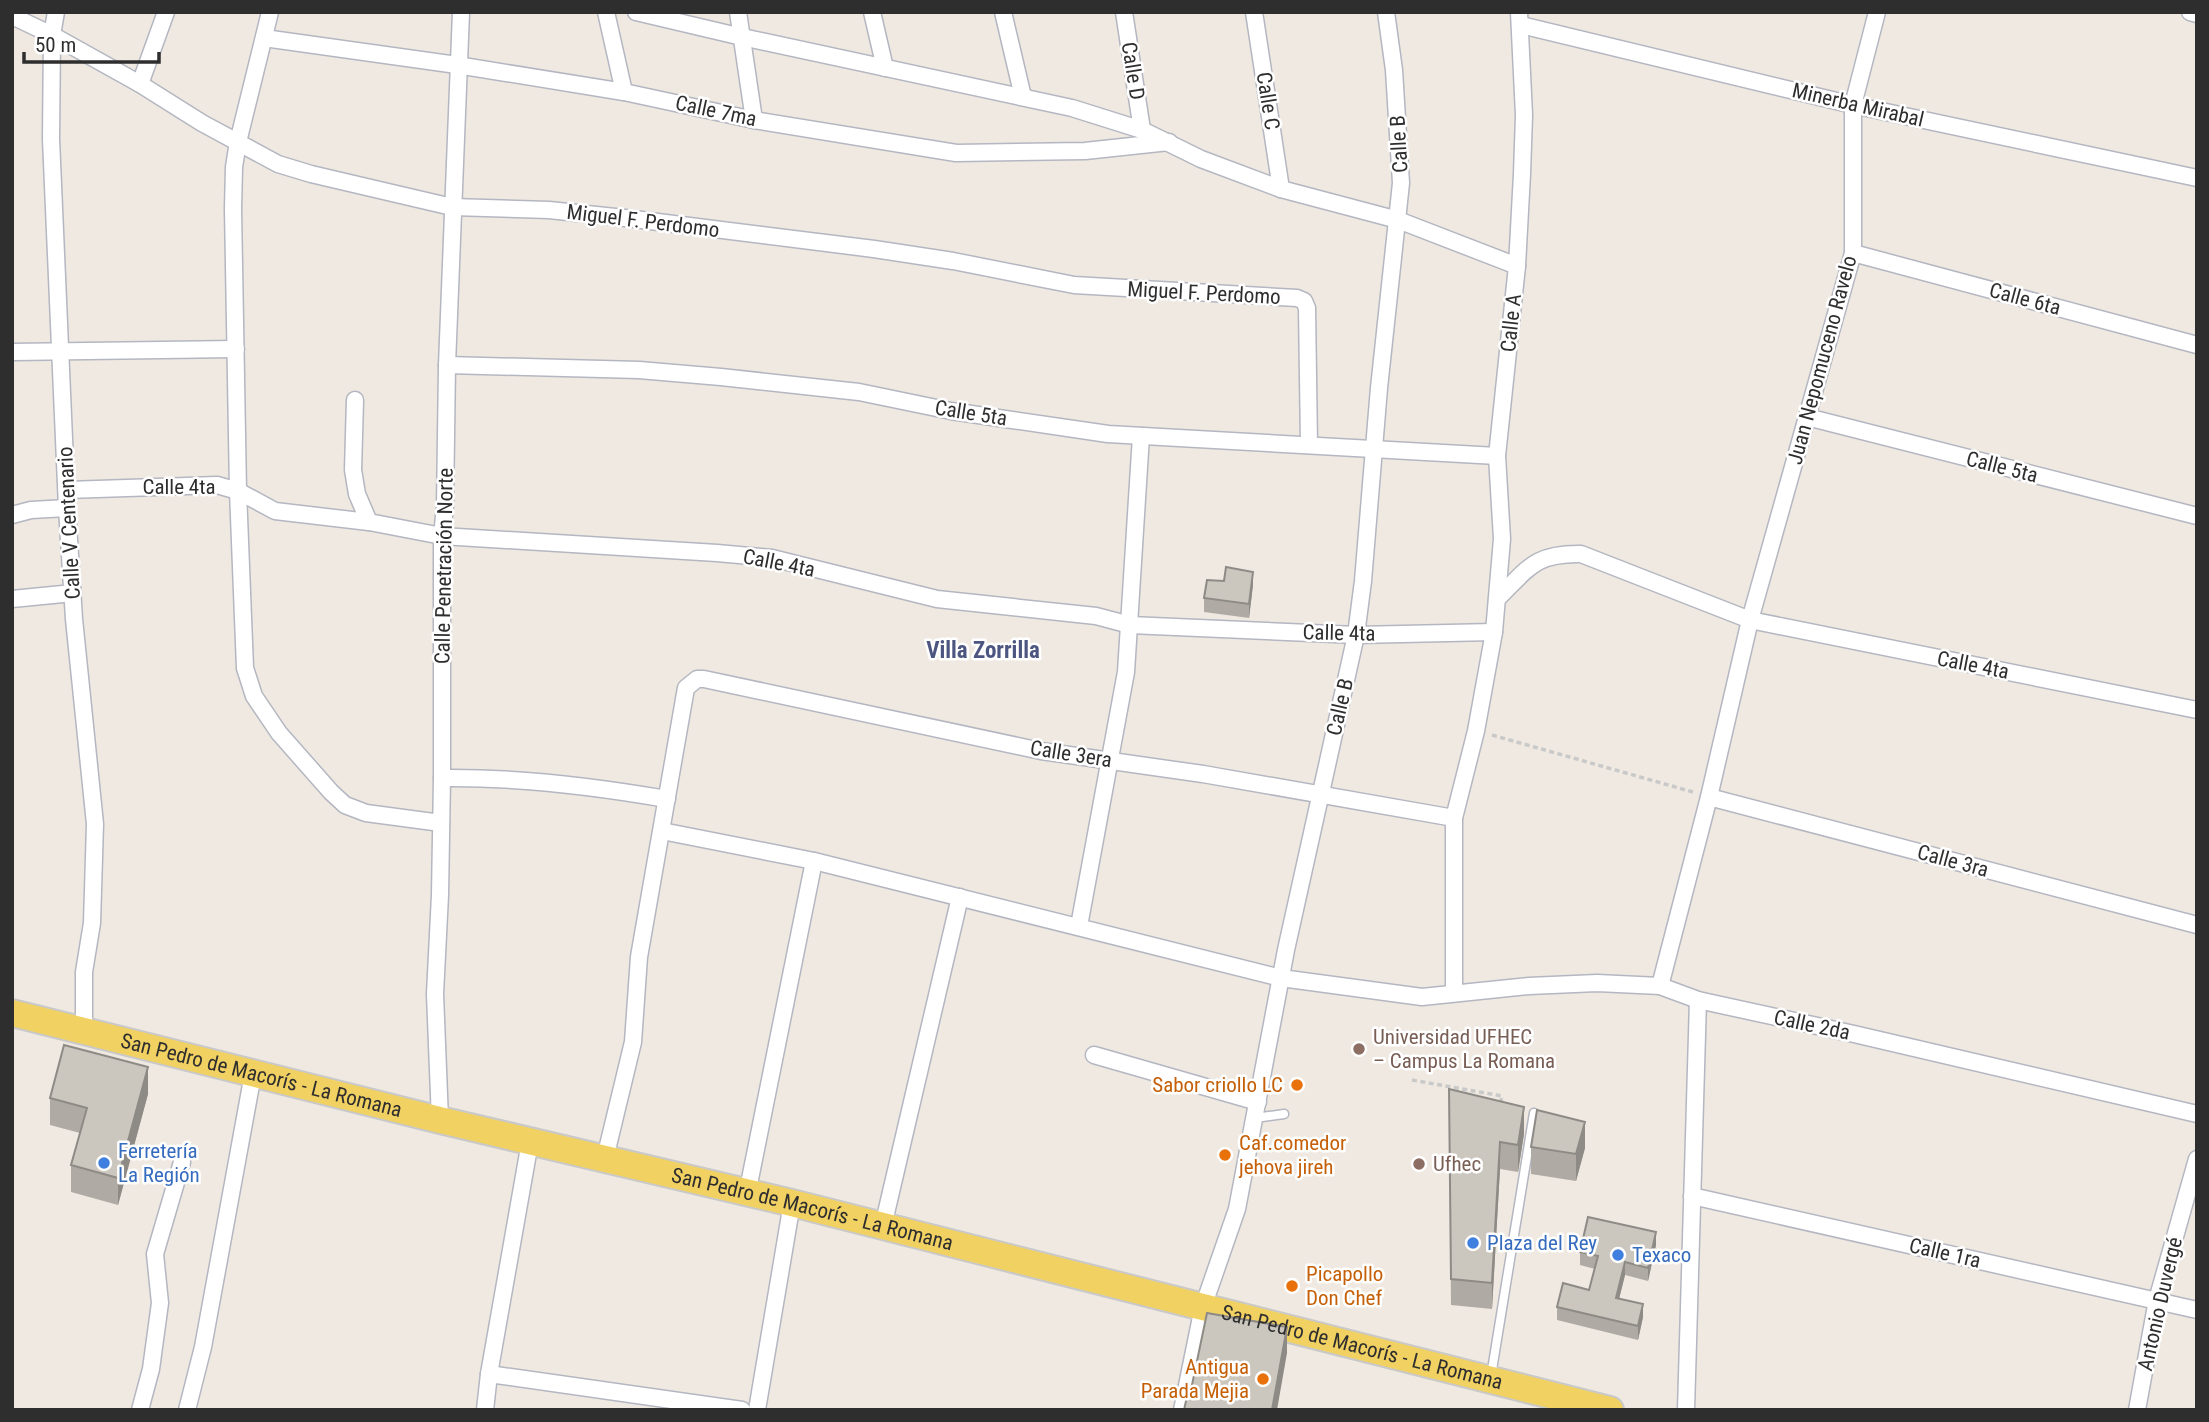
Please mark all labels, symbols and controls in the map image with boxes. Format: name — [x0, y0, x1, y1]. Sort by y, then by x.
scale bar — [24, 21, 159, 65]
text: 50 m — [35, 33, 76, 57]
street label: Calle D — [1117, 40, 1149, 102]
street label: Calle C — [1252, 70, 1284, 132]
street label: Minerba Mirabal — [1790, 78, 1926, 132]
street label: Calle 7ma — [673, 91, 759, 131]
street label: Calle B — [1386, 115, 1412, 173]
street label: Miguel F. Perdomo — [565, 200, 721, 242]
street label: Juan Nepomuceno Ravelo — [1783, 253, 1861, 467]
street label: Miguel F. Perdomo — [1127, 277, 1281, 309]
street label: Calle 6ta — [1987, 278, 2063, 320]
street label: Calle A — [1496, 293, 1526, 353]
street label: Calle 5ta — [933, 395, 1009, 431]
street label: Calle V Centenario — [53, 446, 85, 600]
street label: Calle 5ta — [1964, 447, 2040, 487]
street label: Calle Penetración Norte — [430, 467, 458, 664]
street label: Calle 4ta — [143, 475, 215, 499]
street label: Calle 4ta — [741, 544, 817, 582]
street label: Calle 4ta — [1302, 620, 1376, 646]
district label: Villa Zorrilla — [926, 637, 1040, 664]
street label: Calle 4ta — [1935, 646, 2011, 684]
street label: Calle B — [1322, 676, 1358, 738]
street label: Calle 3era — [1028, 736, 1114, 772]
street label: Calle 3ra — [1915, 840, 1991, 882]
street label: Calle 2da — [1772, 1005, 1852, 1045]
place label: Universidad UFHEC – Campus La Romana — [1373, 1025, 1555, 1073]
street label: San Pedro de Macorís - La Romana — [118, 1029, 404, 1122]
marker: Universidad UFHEC – Campus La Romana — [1351, 1041, 1367, 1057]
place label: Sabor criollo LC — [1152, 1073, 1283, 1097]
marker: Sabor criollo LC — [1289, 1077, 1305, 1093]
place label: Caf.comedor jehova jireh — [1238, 1131, 1346, 1179]
place label: Ferretería La Región — [118, 1139, 200, 1187]
marker: Caf.comedor jehova jireh — [1217, 1147, 1233, 1163]
place label: Ufhec — [1433, 1152, 1481, 1176]
marker: Ferretería La Región — [96, 1155, 112, 1171]
marker: Ufhec — [1411, 1156, 1427, 1172]
street label: San Pedro de Macorís - La Romana — [669, 1163, 956, 1255]
place label: Plaza del Rey — [1487, 1231, 1597, 1255]
street label: Calle 1ra — [1907, 1233, 1983, 1273]
marker: Plaza del Rey — [1465, 1235, 1481, 1251]
street label: Antonio Duvergé — [2133, 1235, 2187, 1373]
place label: Texaco — [1632, 1243, 1691, 1267]
marker: Texaco — [1610, 1247, 1626, 1263]
place label: Picapollo Don Chef — [1306, 1262, 1383, 1310]
marker: Picapollo Don Chef — [1284, 1278, 1300, 1294]
street label: San Pedro de Macorís - La Romana — [1219, 1300, 1505, 1394]
place label: Antigua Parada Mejia — [1141, 1355, 1249, 1403]
marker: Antigua Parada Mejia — [1255, 1371, 1271, 1387]

